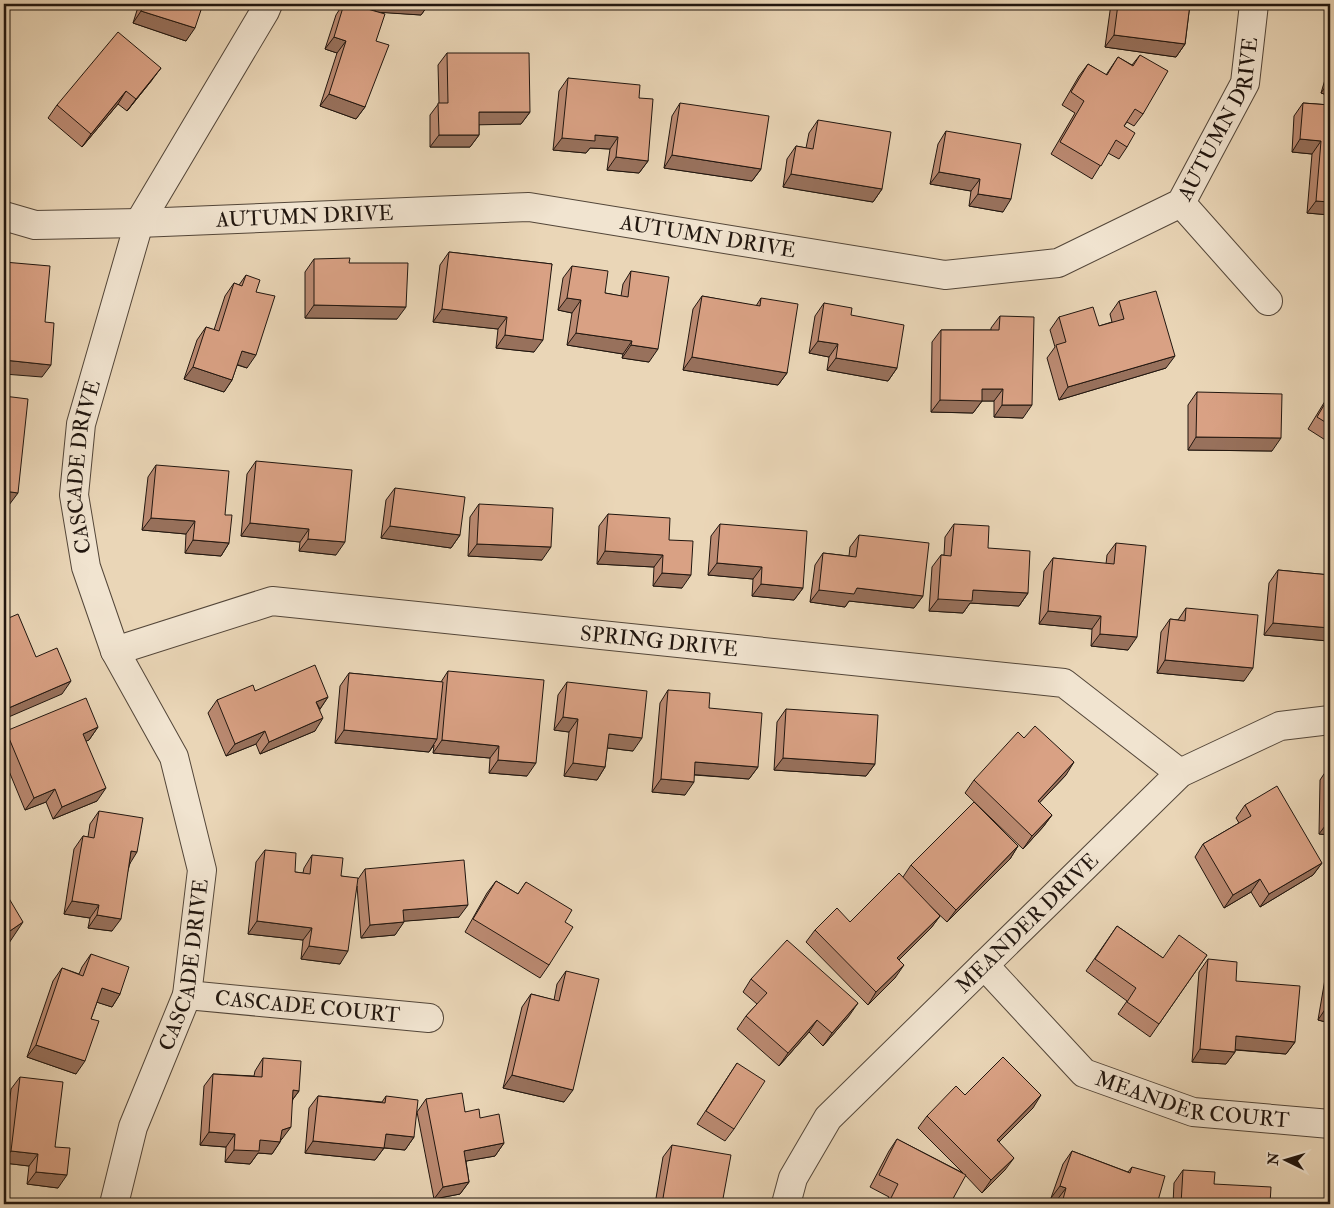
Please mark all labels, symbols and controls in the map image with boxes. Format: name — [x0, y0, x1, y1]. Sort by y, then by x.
street label: AUTUMN DRIVE — [1171, 36, 1264, 206]
street label: AUTUMN DRIVE — [214, 200, 394, 234]
street label: AUTUMN DRIVE — [617, 209, 798, 264]
street label: CASCADE DRIVE — [61, 377, 107, 556]
street label: SPRING DRIVE — [579, 620, 739, 663]
street label: MEANDER DRIVE — [950, 847, 1104, 999]
street label: CASCADE DRIVE — [153, 877, 215, 1055]
street label: CASCADE COURT — [214, 985, 402, 1029]
street label: MEANDER COURT — [1092, 1065, 1291, 1134]
north arrow — [1262, 1136, 1312, 1186]
text: N — [1264, 1151, 1283, 1167]

